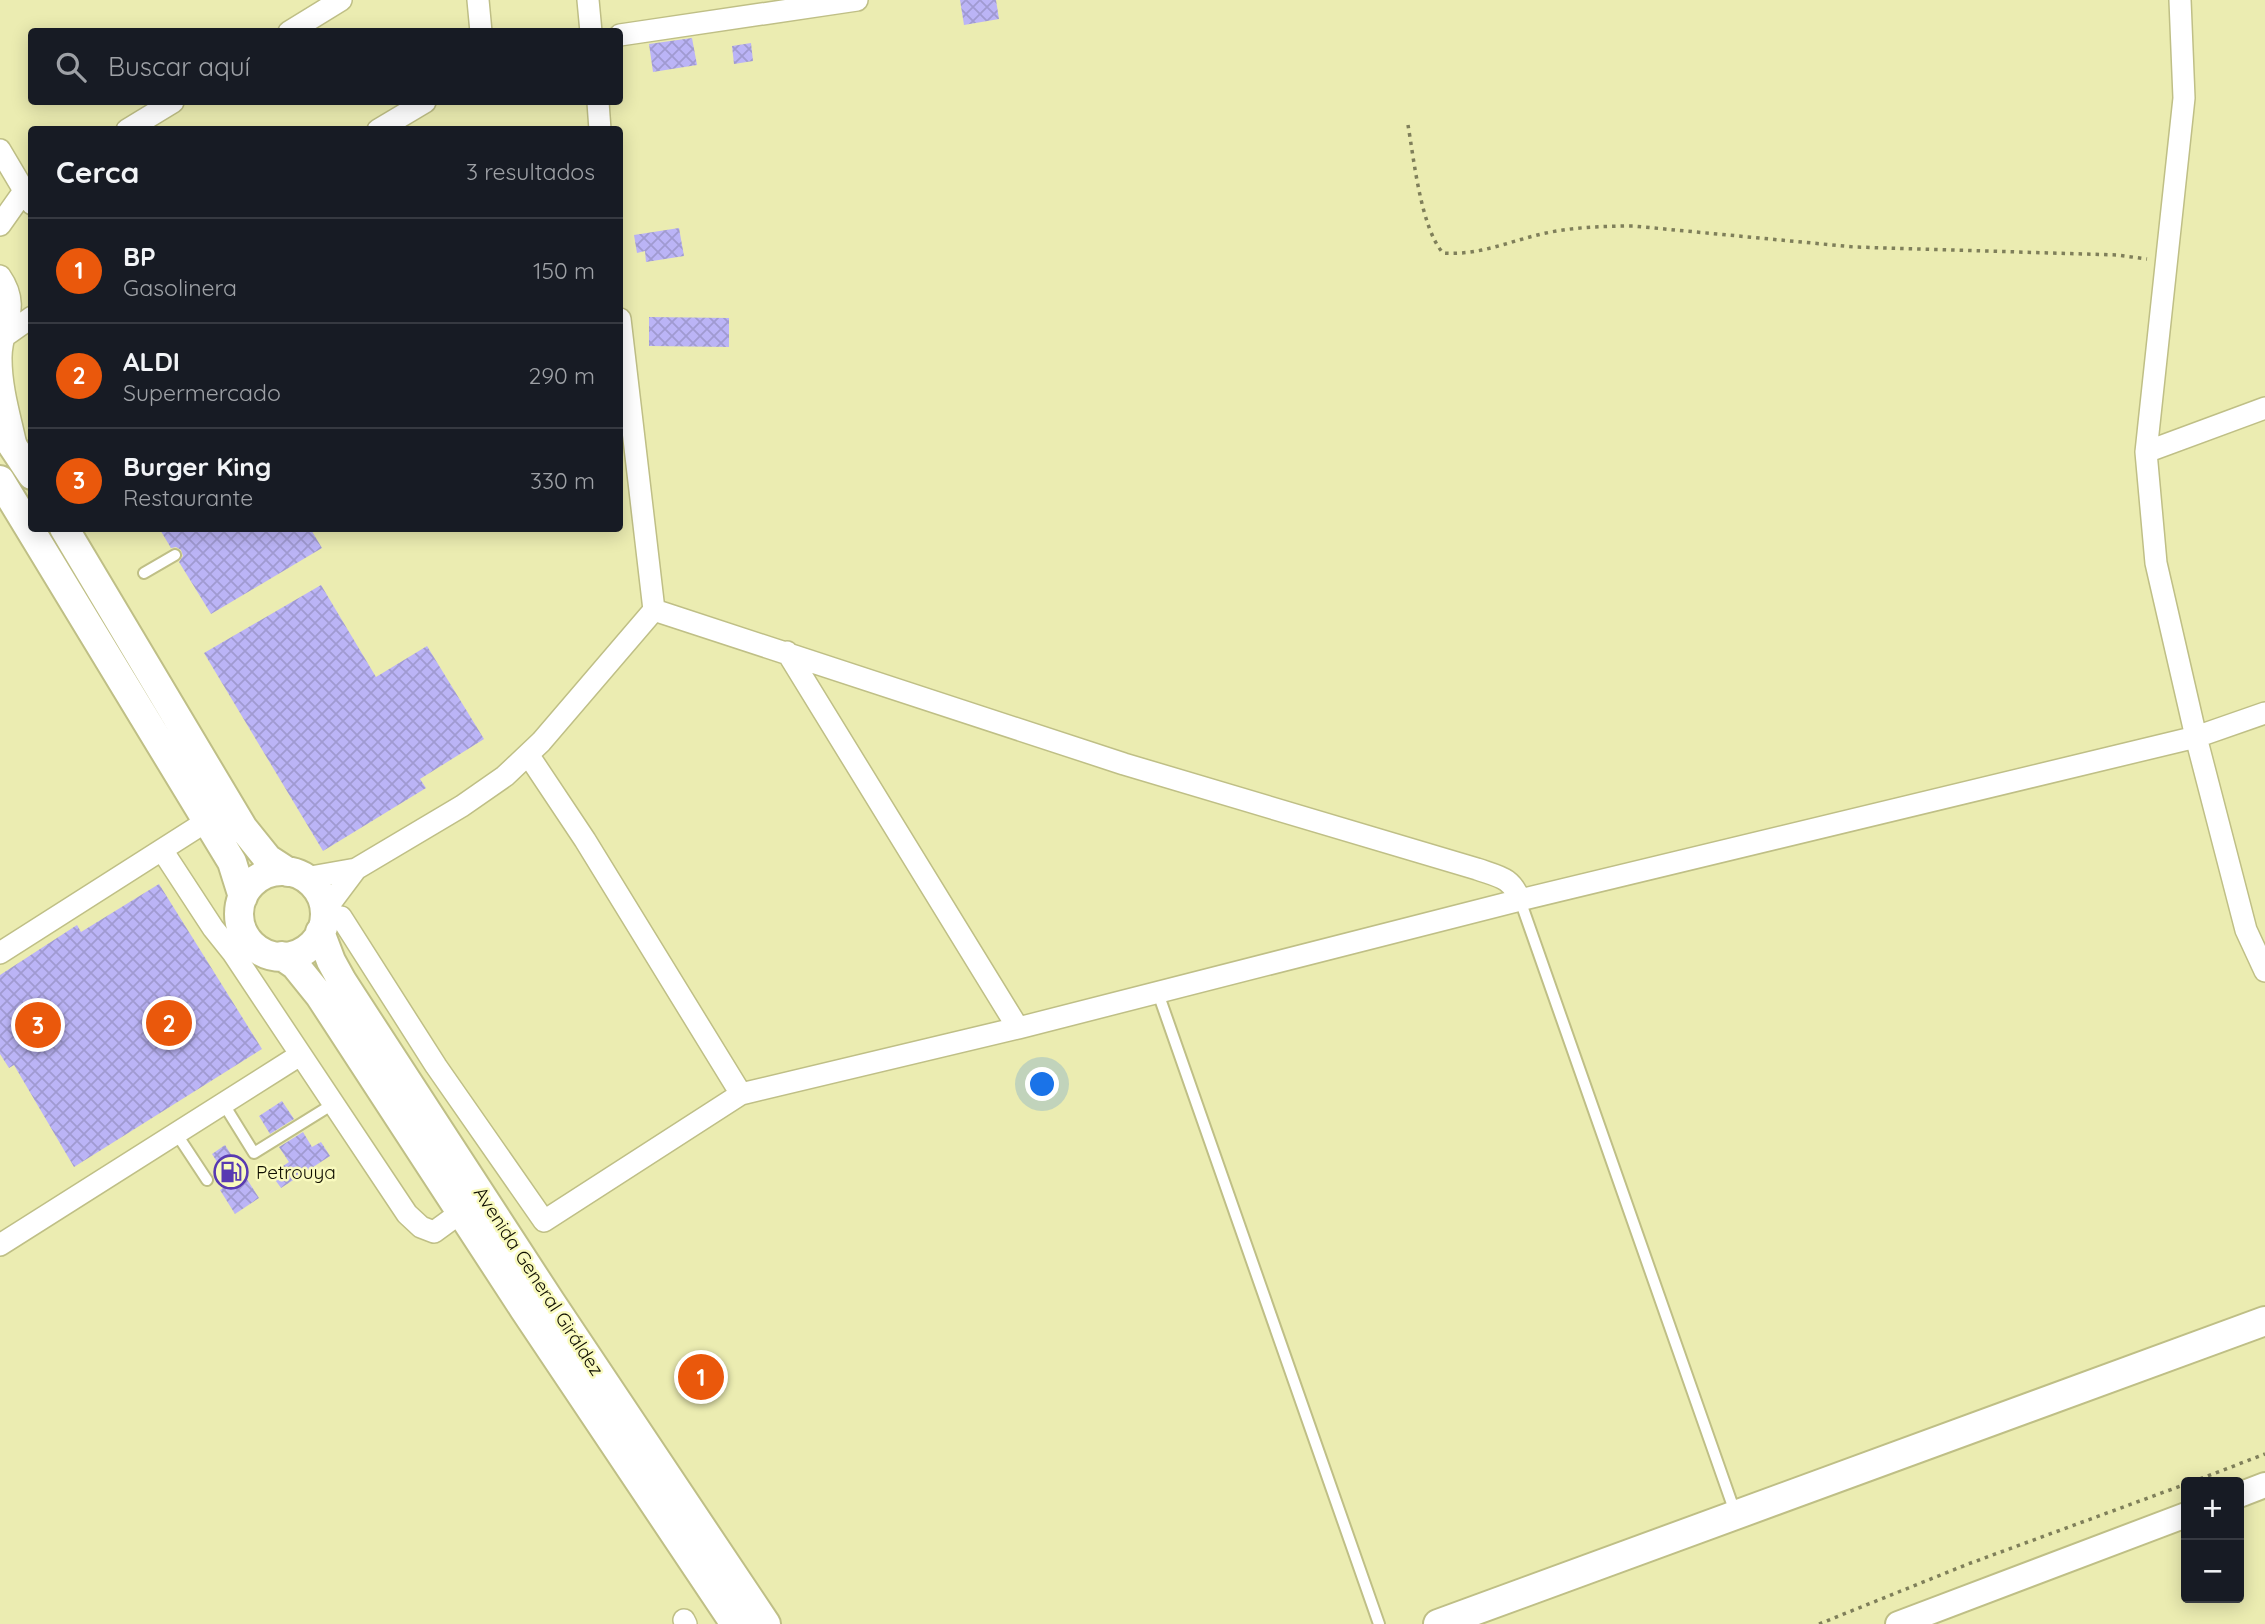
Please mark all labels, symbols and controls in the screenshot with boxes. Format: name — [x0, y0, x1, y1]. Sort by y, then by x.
search box — [28, 28, 623, 105]
icon: search — [52, 48, 90, 86]
text: Buscar aquí — [108, 50, 250, 83]
text: Cerca — [56, 153, 139, 191]
text: 3 resultados — [466, 157, 595, 186]
text: BP — [123, 240, 156, 273]
text: 1 — [75, 256, 83, 285]
text: 150 m — [533, 256, 595, 285]
text: Gasolinera — [123, 273, 237, 302]
text: ALDI — [123, 345, 180, 378]
text: 2 — [72, 361, 86, 390]
text: 290 m — [528, 361, 595, 390]
text: Supermercado — [123, 378, 281, 407]
text: Burger King — [123, 450, 271, 483]
text: 3 — [73, 466, 85, 495]
text: 330 m — [530, 466, 595, 495]
text: Restaurante — [123, 483, 253, 512]
pin: 2 — [146, 997, 192, 1049]
pin: 3 — [15, 999, 61, 1051]
your location — [1025, 1067, 1059, 1101]
fuel station icon: Petrouya — [212, 1153, 250, 1191]
place label: Petrouya — [256, 1160, 336, 1184]
street label: Avenida General Giráldez — [469, 1182, 609, 1380]
pin: 1 — [678, 1351, 724, 1403]
map controls — [2181, 1477, 2244, 1603]
button: + — [2181, 1477, 2244, 1540]
button: − — [2181, 1540, 2244, 1603]

